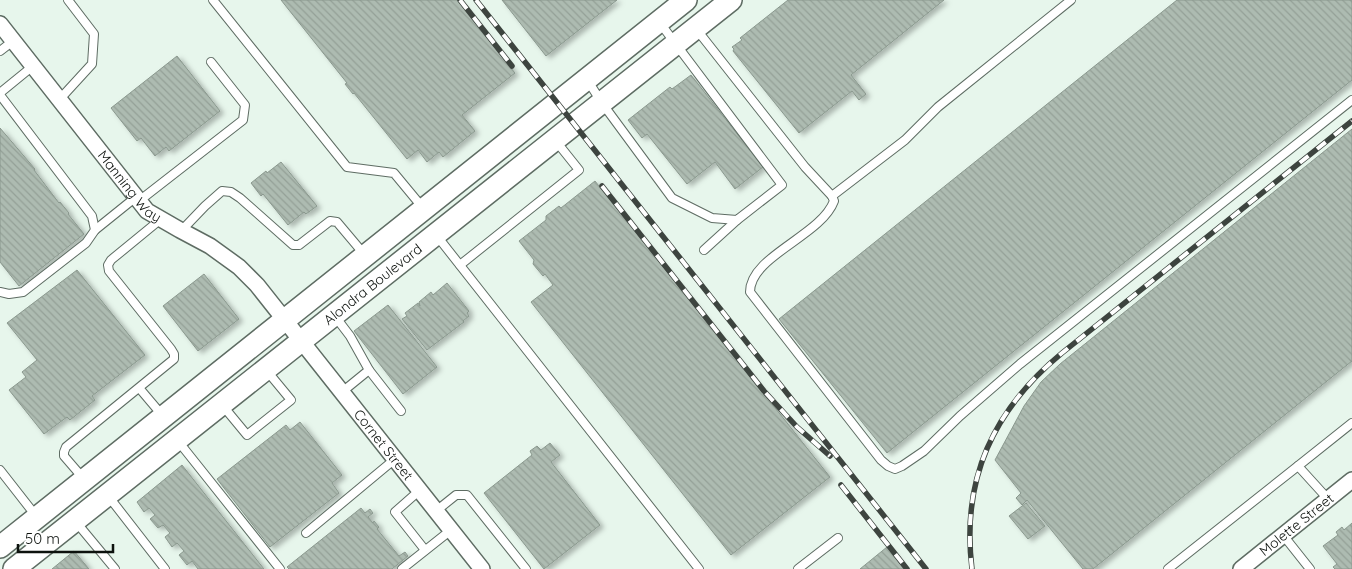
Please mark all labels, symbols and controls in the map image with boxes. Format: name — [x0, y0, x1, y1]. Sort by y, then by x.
street label: Manning Way — [94, 147, 165, 226]
street label: Alondra Boulevard — [320, 240, 426, 329]
street label: Cornet Street — [350, 405, 417, 484]
street label: Molette Street — [1255, 489, 1338, 560]
scale bar — [18, 522, 112, 554]
text: 50 m — [25, 529, 60, 548]

